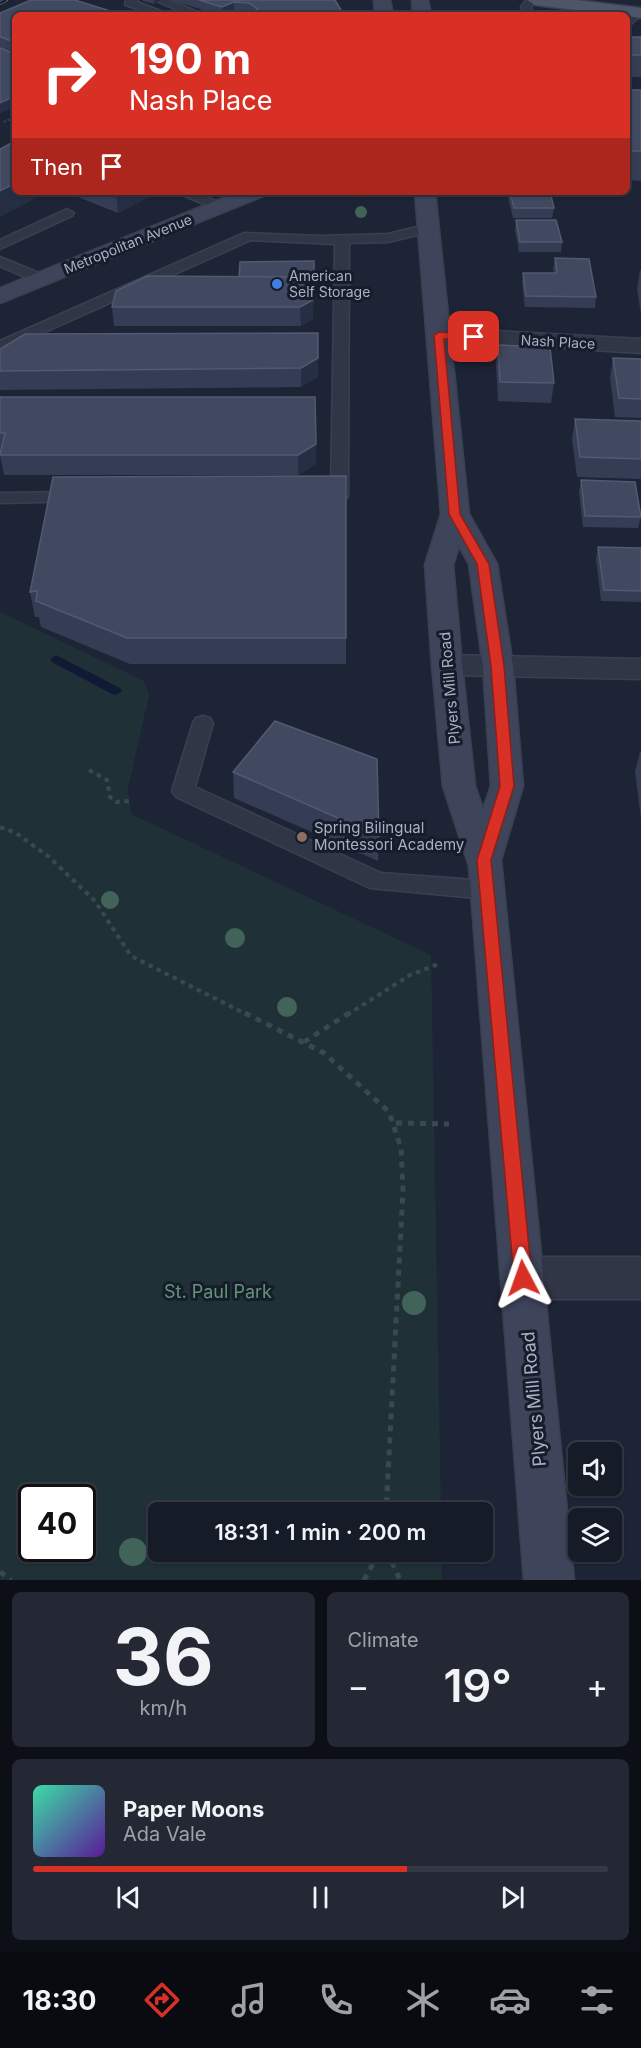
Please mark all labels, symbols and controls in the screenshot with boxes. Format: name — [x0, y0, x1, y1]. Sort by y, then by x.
text: 190 m — [129, 33, 251, 84]
icon: right — [30, 36, 108, 114]
text: Nash Place — [129, 84, 272, 117]
icon: arrive — [95, 150, 128, 183]
text: Then — [30, 154, 83, 180]
street label: Metropolitan Avenue — [61, 210, 194, 277]
place label: American Self Storage — [289, 267, 370, 300]
marker: American Self Storage — [270, 277, 284, 291]
pin — [448, 311, 499, 362]
icon: arrive — [457, 320, 490, 353]
street label: Nash Place — [520, 331, 596, 352]
street label: Plyers Mill Road — [435, 631, 464, 745]
place label: Spring Bilingual Montessori Academy — [314, 818, 465, 854]
marker: Spring Bilingual Montessori Academy — [295, 830, 309, 844]
position arrow — [491, 1246, 555, 1310]
park label: St. Paul Park — [164, 1281, 272, 1302]
street label: Plyers Mill Road — [517, 1331, 550, 1467]
map controls — [568, 1442, 622, 1562]
button: sound — [568, 1442, 622, 1496]
speed limit sign: 40 — [18, 1484, 96, 1562]
button: layers — [568, 1508, 622, 1562]
text: 18:31 · 1 min · 200 m — [215, 1519, 426, 1545]
text: 36 — [113, 1609, 214, 1704]
text: Climate — [348, 1628, 419, 1652]
text: 19° — [444, 1658, 512, 1713]
text: − — [348, 1666, 369, 1706]
text: + — [586, 1666, 608, 1706]
text: km/h — [139, 1696, 187, 1720]
text: Paper Moons — [123, 1796, 264, 1822]
text: Ada Vale — [123, 1822, 206, 1846]
icon: previous — [112, 1881, 145, 1914]
icon: pause — [304, 1881, 337, 1914]
icon: next — [496, 1881, 529, 1914]
icon: directions — [141, 1979, 183, 2021]
icon: music — [228, 1979, 270, 2021]
icon: phone — [315, 1979, 357, 2021]
icon: climate — [402, 1979, 444, 2021]
icon: car — [489, 1979, 531, 2021]
icon: filters — [576, 1979, 618, 2021]
text: 18:30 — [23, 1984, 96, 2017]

